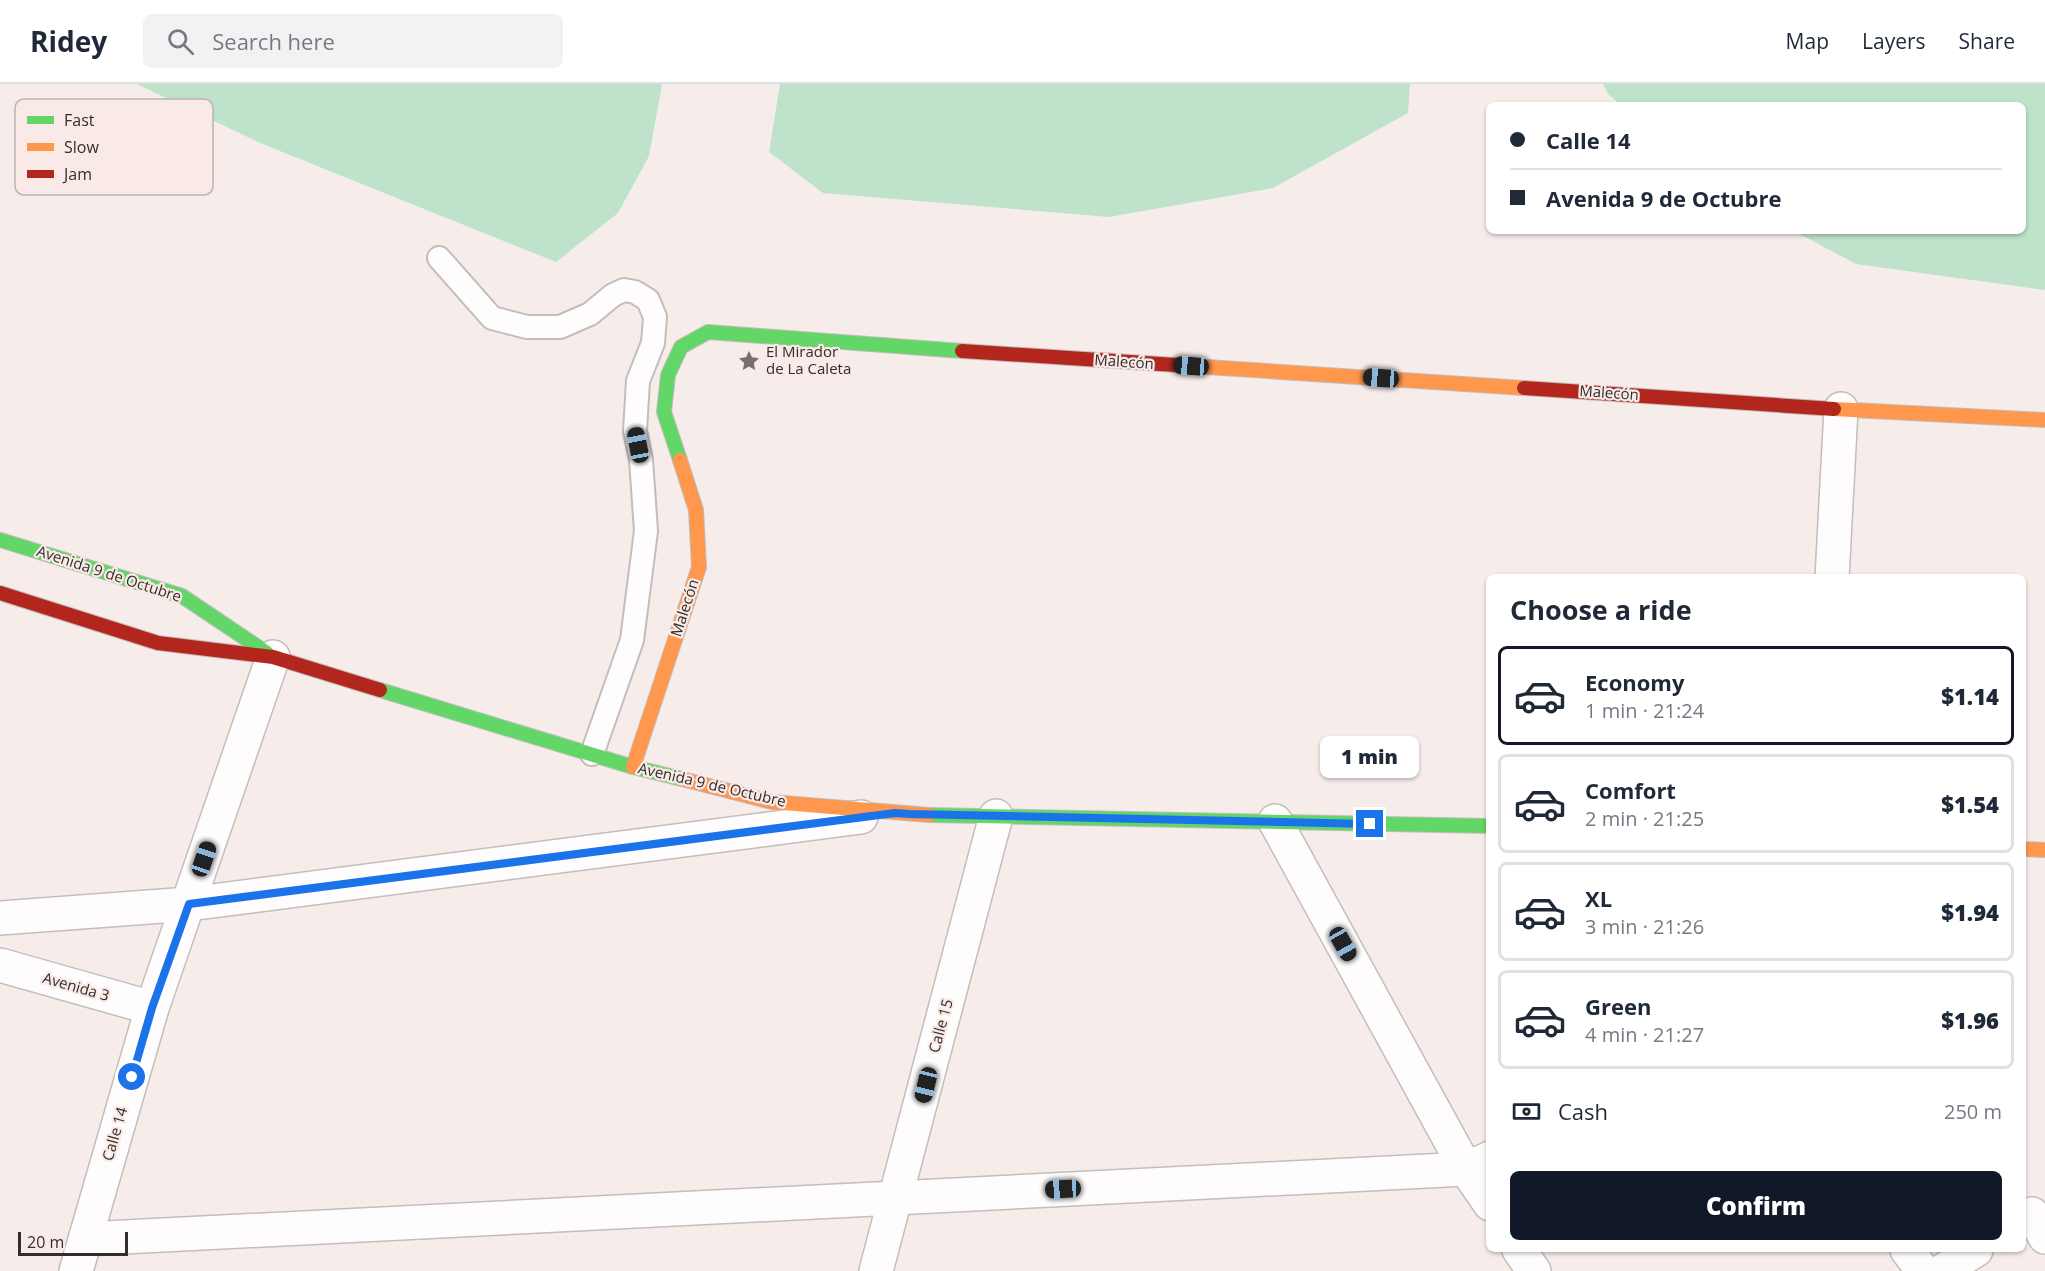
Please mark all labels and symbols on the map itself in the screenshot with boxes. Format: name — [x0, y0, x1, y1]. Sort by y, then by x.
legend — [15, 99, 213, 195]
text: Fast — [64, 109, 95, 131]
text: Slow — [64, 136, 99, 158]
text: Jam — [62, 163, 92, 185]
place label: El Mirador de La Caleta — [766, 341, 851, 378]
place icon: El Mirador de La Caleta — [737, 349, 761, 373]
street label: Malecón — [1094, 349, 1154, 373]
car — [1172, 356, 1210, 376]
car — [1362, 368, 1400, 388]
street label: Malecón — [1579, 380, 1639, 404]
car — [626, 426, 650, 464]
street label: Avenida 9 de Octubre — [34, 540, 184, 606]
street label: Malecón — [665, 576, 703, 639]
callout: 1 min — [1320, 737, 1420, 779]
street label: Avenida 9 de Octubre — [636, 757, 788, 811]
route end — [1356, 810, 1383, 837]
car — [190, 839, 218, 879]
car — [1326, 924, 1360, 964]
street label: Avenida 3 — [41, 967, 112, 1005]
street label: Calle 15 — [923, 997, 957, 1055]
route start — [118, 1063, 145, 1090]
car — [913, 1065, 939, 1105]
street label: Calle 14 — [97, 1104, 131, 1163]
car — [1045, 1179, 1081, 1199]
scale bar — [18, 1229, 128, 1256]

